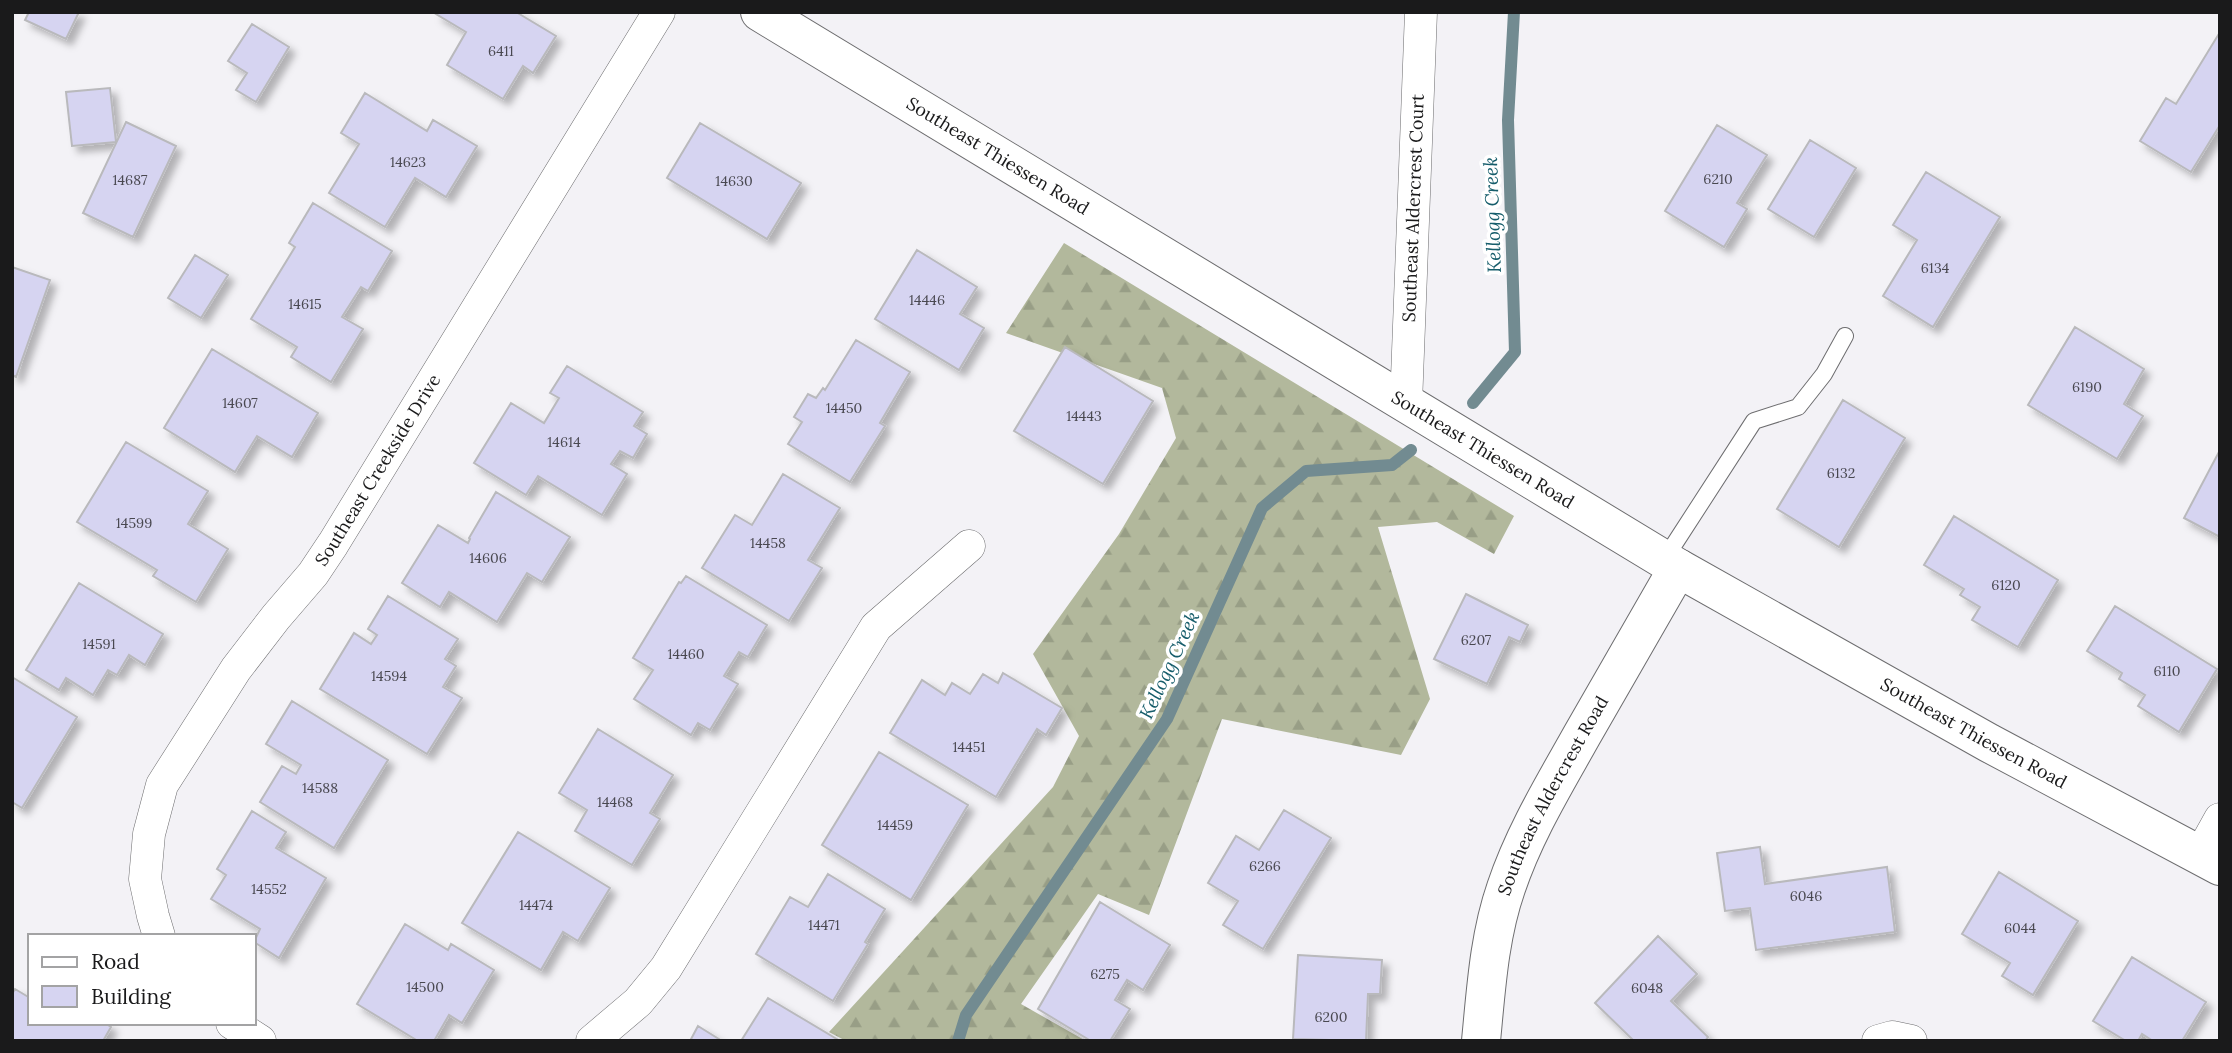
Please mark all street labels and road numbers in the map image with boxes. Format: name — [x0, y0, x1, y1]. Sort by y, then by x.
street label: Southeast Thiessen Road — [903, 92, 1094, 220]
street label: Southeast Aldercrest Court — [1397, 93, 1429, 323]
street label: Southeast Creekside Drive — [310, 369, 445, 570]
street label: Southeast Thiessen Road — [1388, 385, 1579, 514]
street label: Southeast Thiessen Road — [1877, 672, 2071, 794]
street label: Southeast Aldercrest Road — [1492, 691, 1613, 898]

